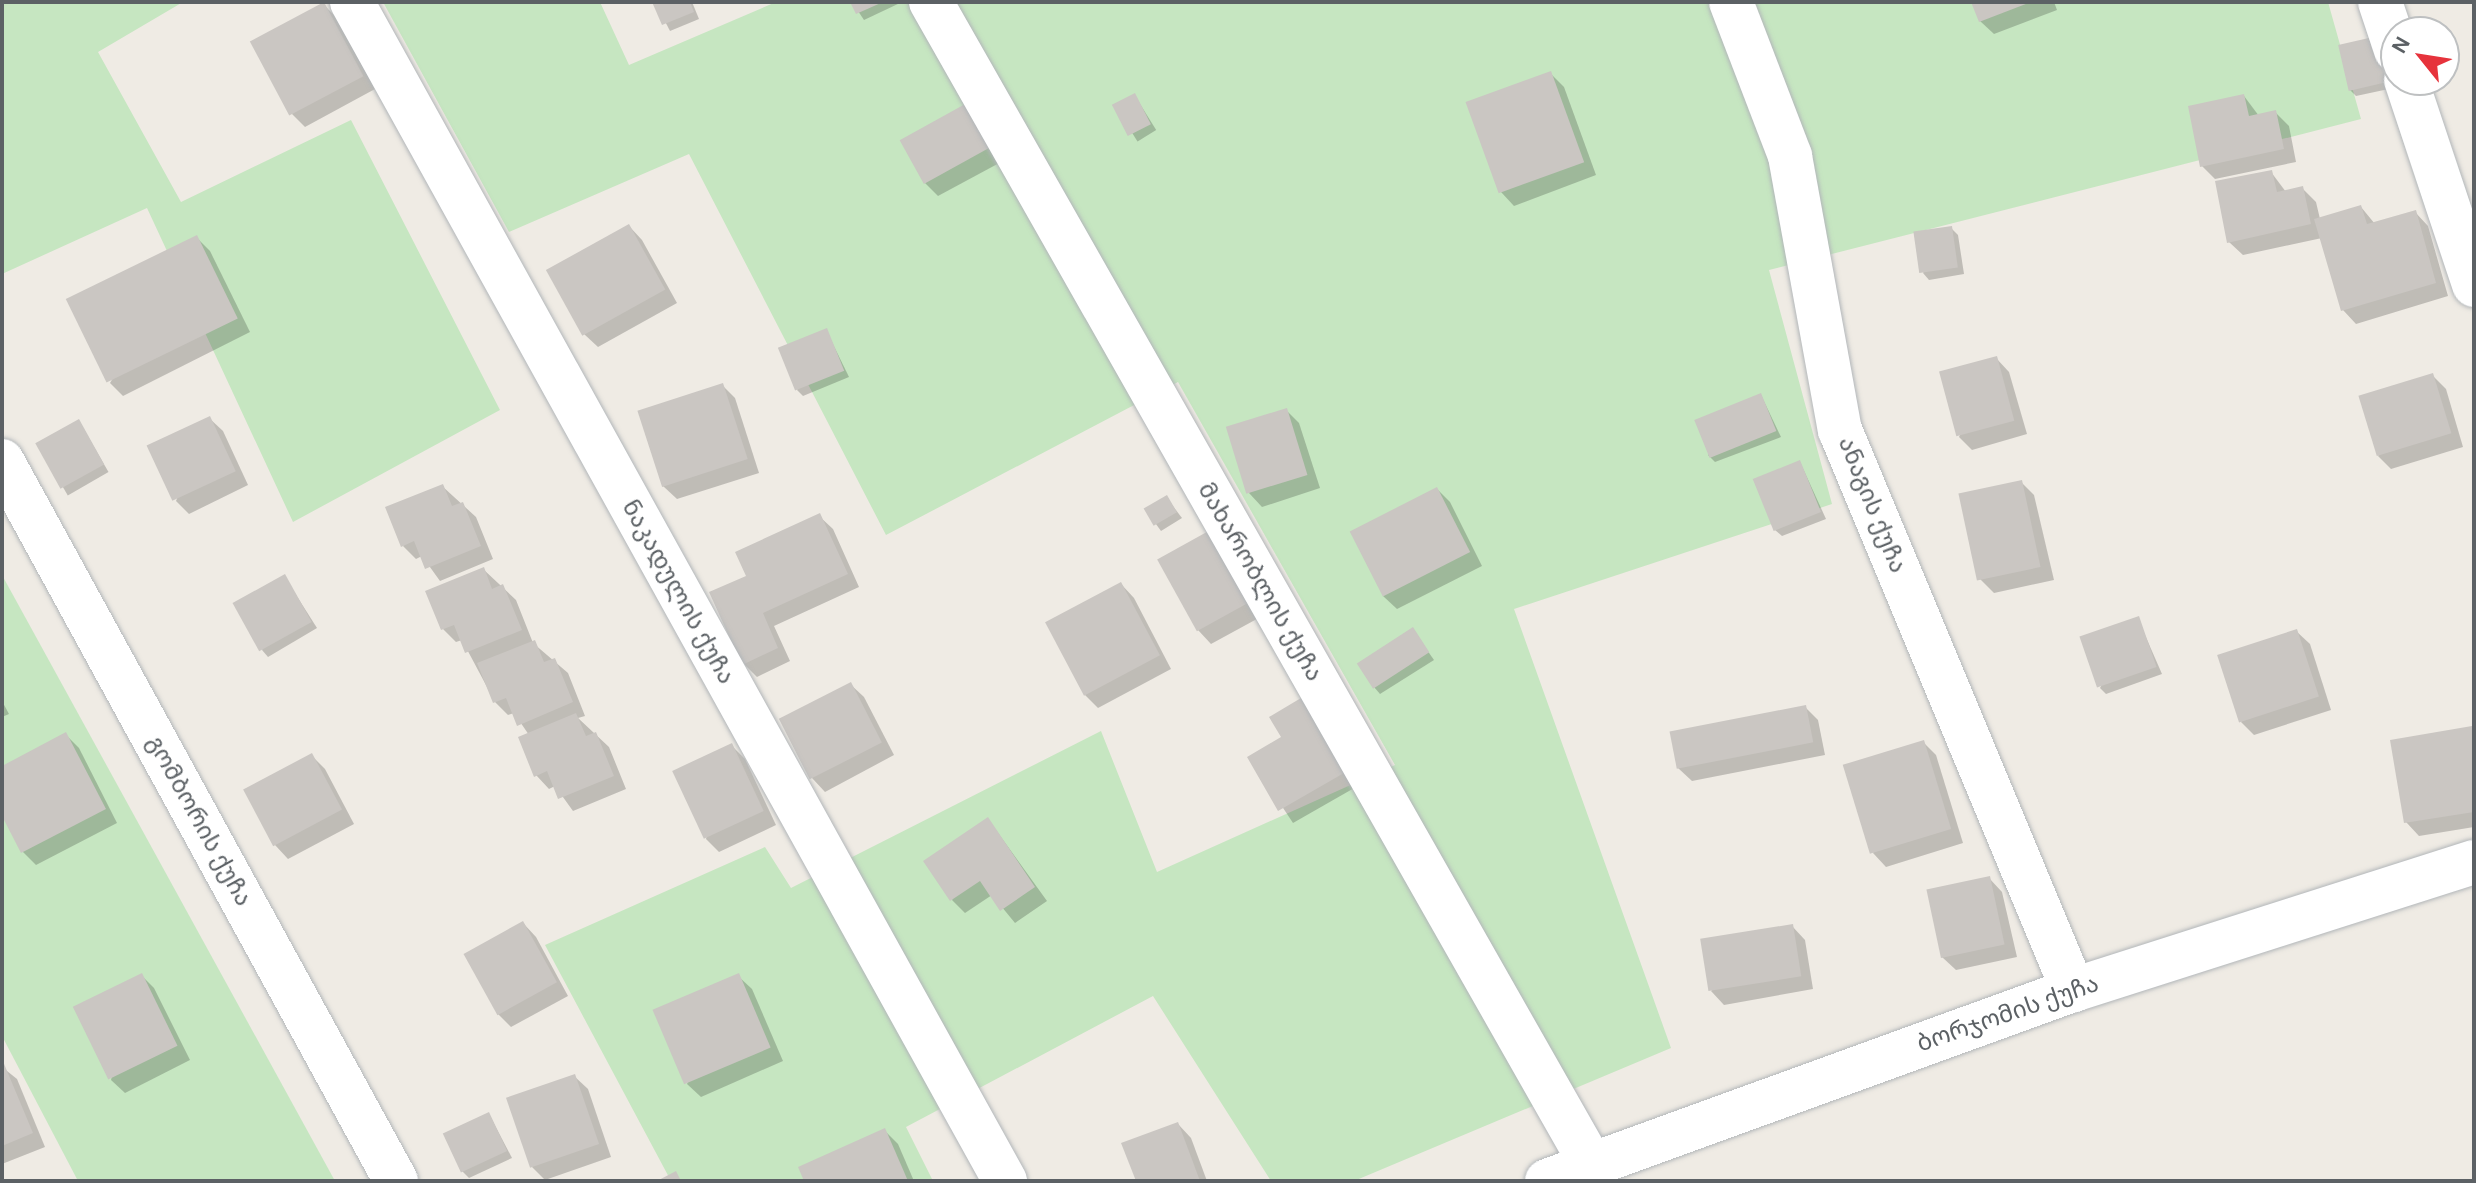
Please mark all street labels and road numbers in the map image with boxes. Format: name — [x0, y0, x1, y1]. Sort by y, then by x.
street label: ანაგის ქუჩა — [1832, 433, 1912, 577]
street label: მახარობლის ქუჩა — [1191, 478, 1329, 686]
street label: ნაკადულის ქუჩა — [615, 495, 741, 689]
street label: გომბორის ქუჩა — [140, 731, 258, 911]
street label: ბორჯომის ქუჩა — [1913, 969, 2103, 1059]

